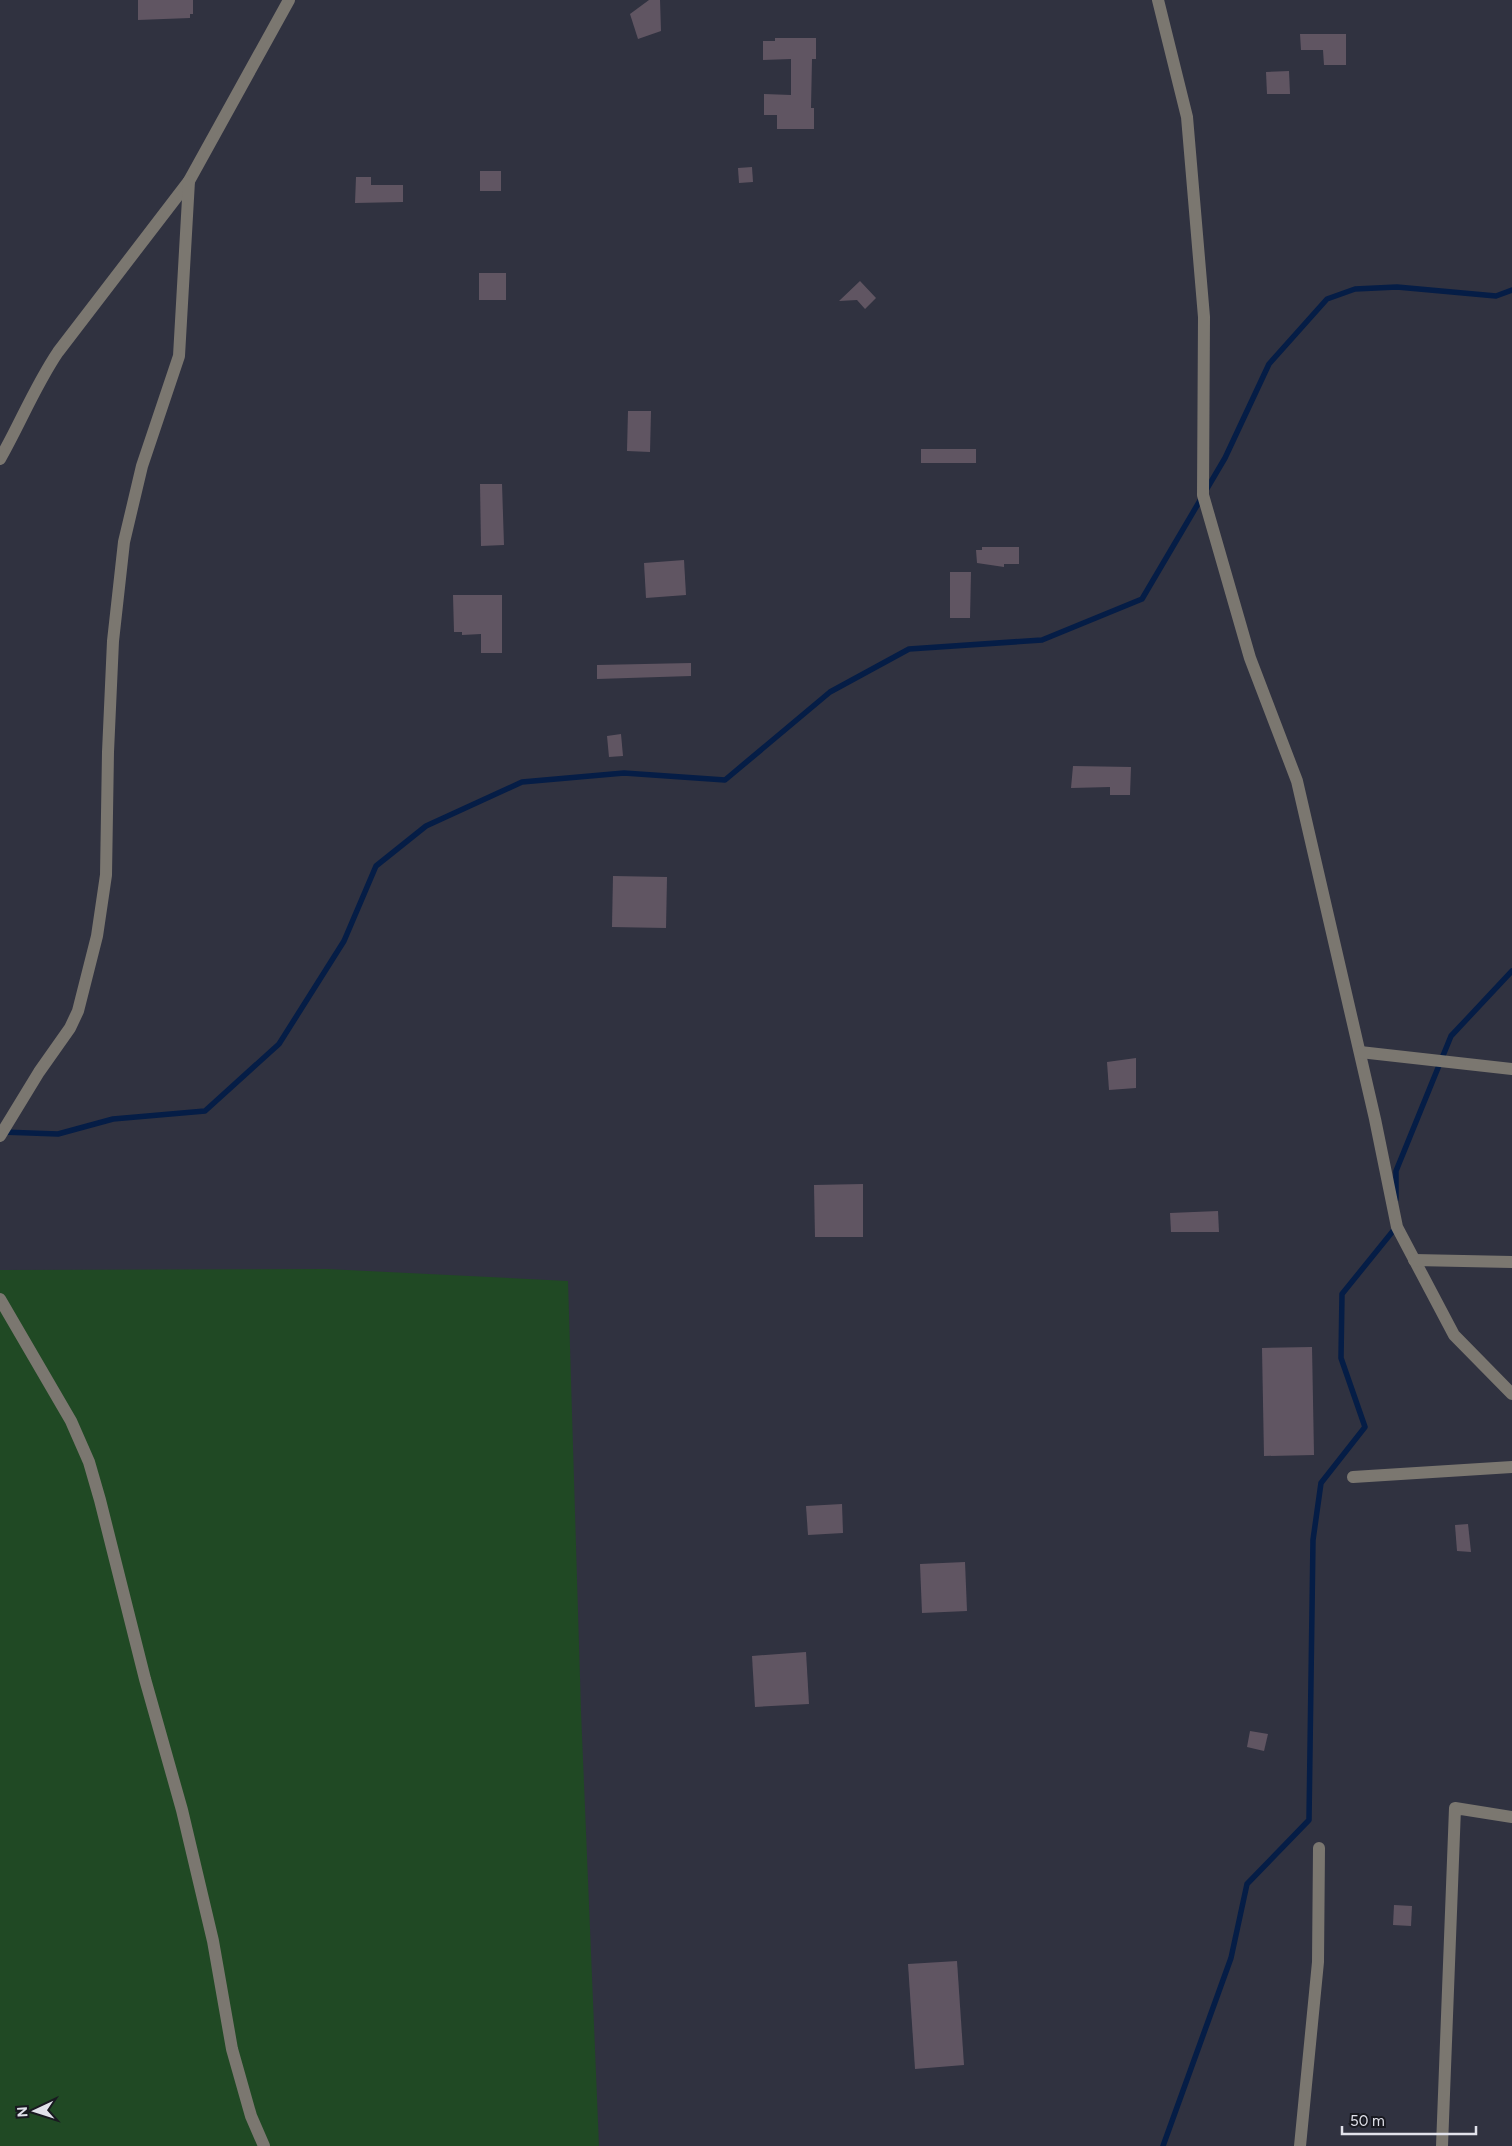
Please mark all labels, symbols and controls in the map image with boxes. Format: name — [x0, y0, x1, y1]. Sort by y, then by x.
north arrow — [10, 2086, 60, 2136]
scale bar — [1342, 2104, 1476, 2136]
text: N — [14, 2106, 31, 2118]
text: 50 m — [1350, 2112, 1385, 2130]

